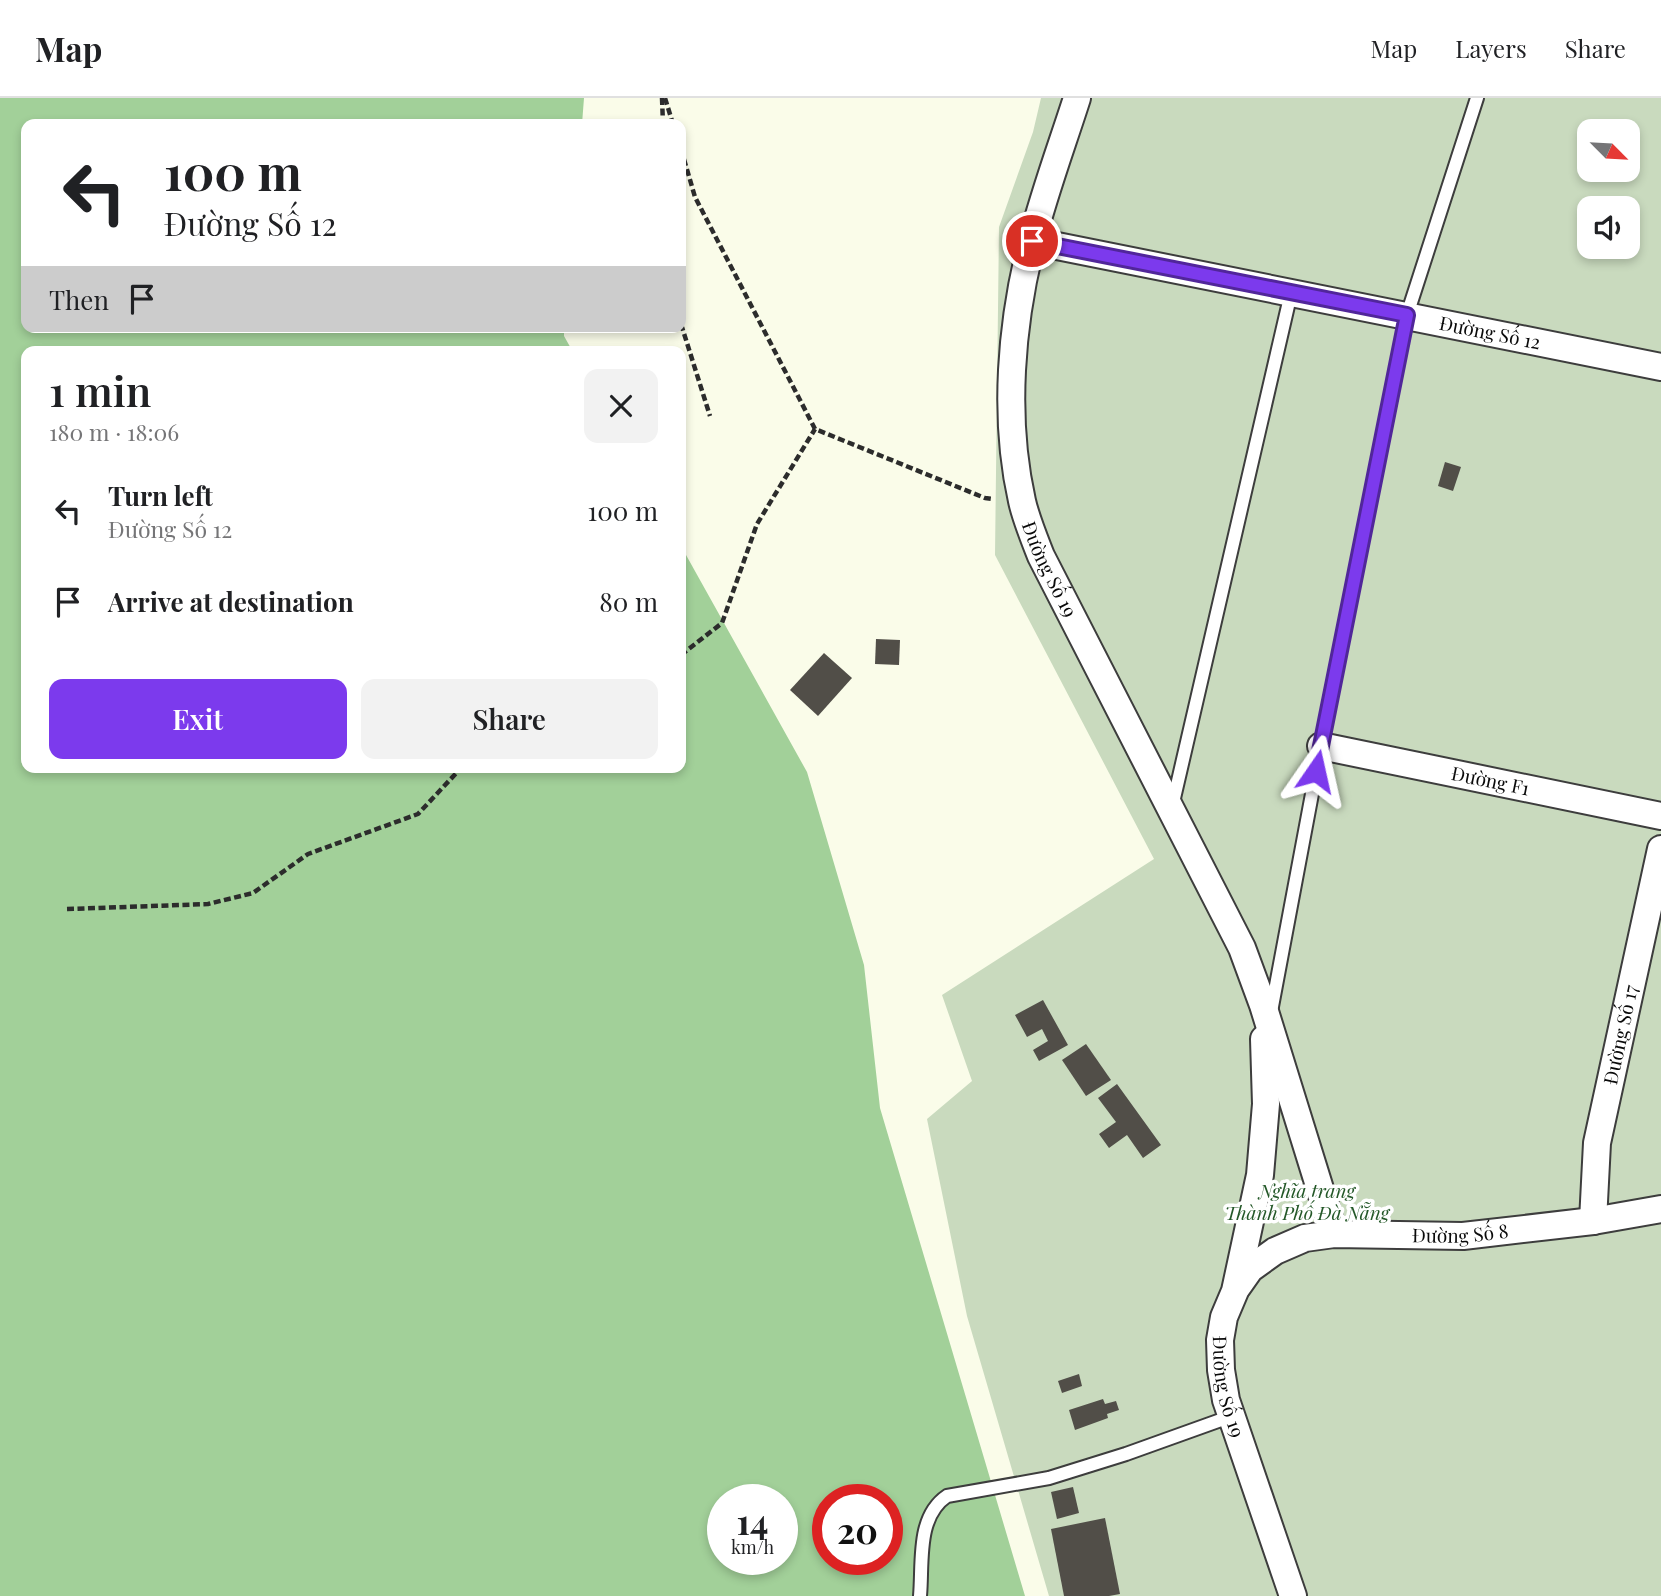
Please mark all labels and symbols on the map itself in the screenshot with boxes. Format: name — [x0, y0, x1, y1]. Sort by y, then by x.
north arrow — [1577, 119, 1640, 182]
pin — [1002, 211, 1062, 271]
street label: Đường Số 12 — [1437, 309, 1543, 355]
street label: Đường Số 19 — [1017, 517, 1084, 621]
position arrow — [1279, 734, 1353, 808]
street label: Đường F1 — [1449, 759, 1532, 801]
street label: Đường Số 17 — [1596, 982, 1643, 1087]
park label: Nghĩa trang Thành Phố Đà Nẵng — [1225, 1177, 1391, 1225]
street label: Đường Số 8 — [1412, 1217, 1510, 1248]
street label: Đường Số 19 — [1208, 1335, 1252, 1440]
speed limit sign: 20 — [812, 1484, 903, 1575]

